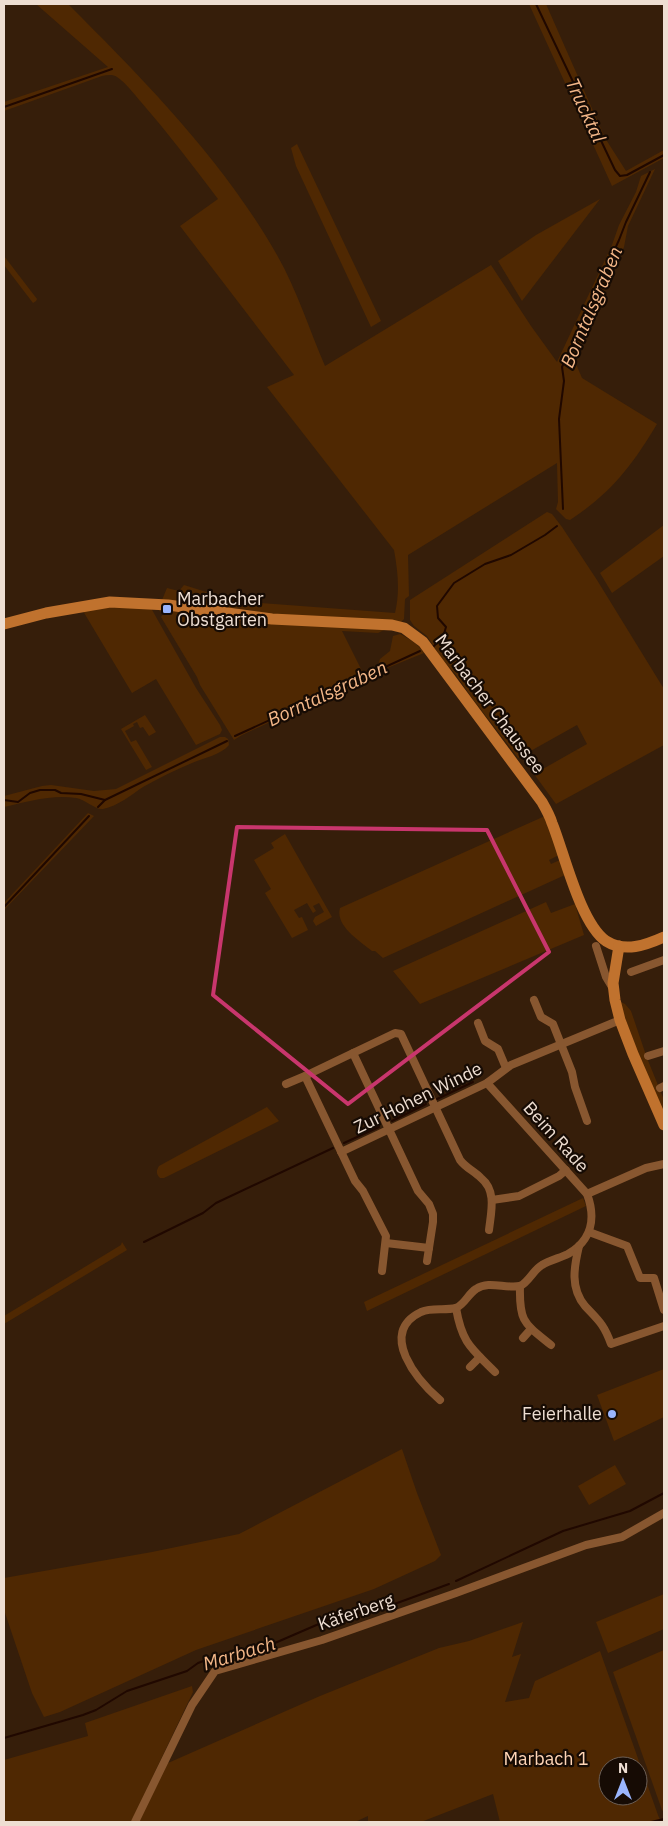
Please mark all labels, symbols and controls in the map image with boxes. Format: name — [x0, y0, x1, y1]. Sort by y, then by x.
water label: Trucktal — [561, 74, 611, 146]
water label: Borntalsgraben — [555, 243, 627, 371]
place label: Marbacher Obstgarten — [177, 587, 267, 631]
marker: Marbacher Obstgarten — [161, 603, 173, 615]
street label: Marbacher Chaussee — [430, 629, 551, 778]
water label: Borntalsgraben — [263, 655, 391, 731]
street label: Zur Hohen Winde — [350, 1057, 486, 1139]
street label: Beim Rade — [519, 1097, 594, 1177]
place label: Feierhalle — [522, 1402, 602, 1425]
marker: Feierhalle — [606, 1408, 618, 1420]
street label: Käferberg — [315, 1588, 397, 1635]
water label: Marbach — [200, 1631, 278, 1675]
park label: Marbach 1 — [503, 1747, 589, 1770]
north arrow — [598, 1756, 648, 1806]
text: N — [618, 1759, 628, 1777]

